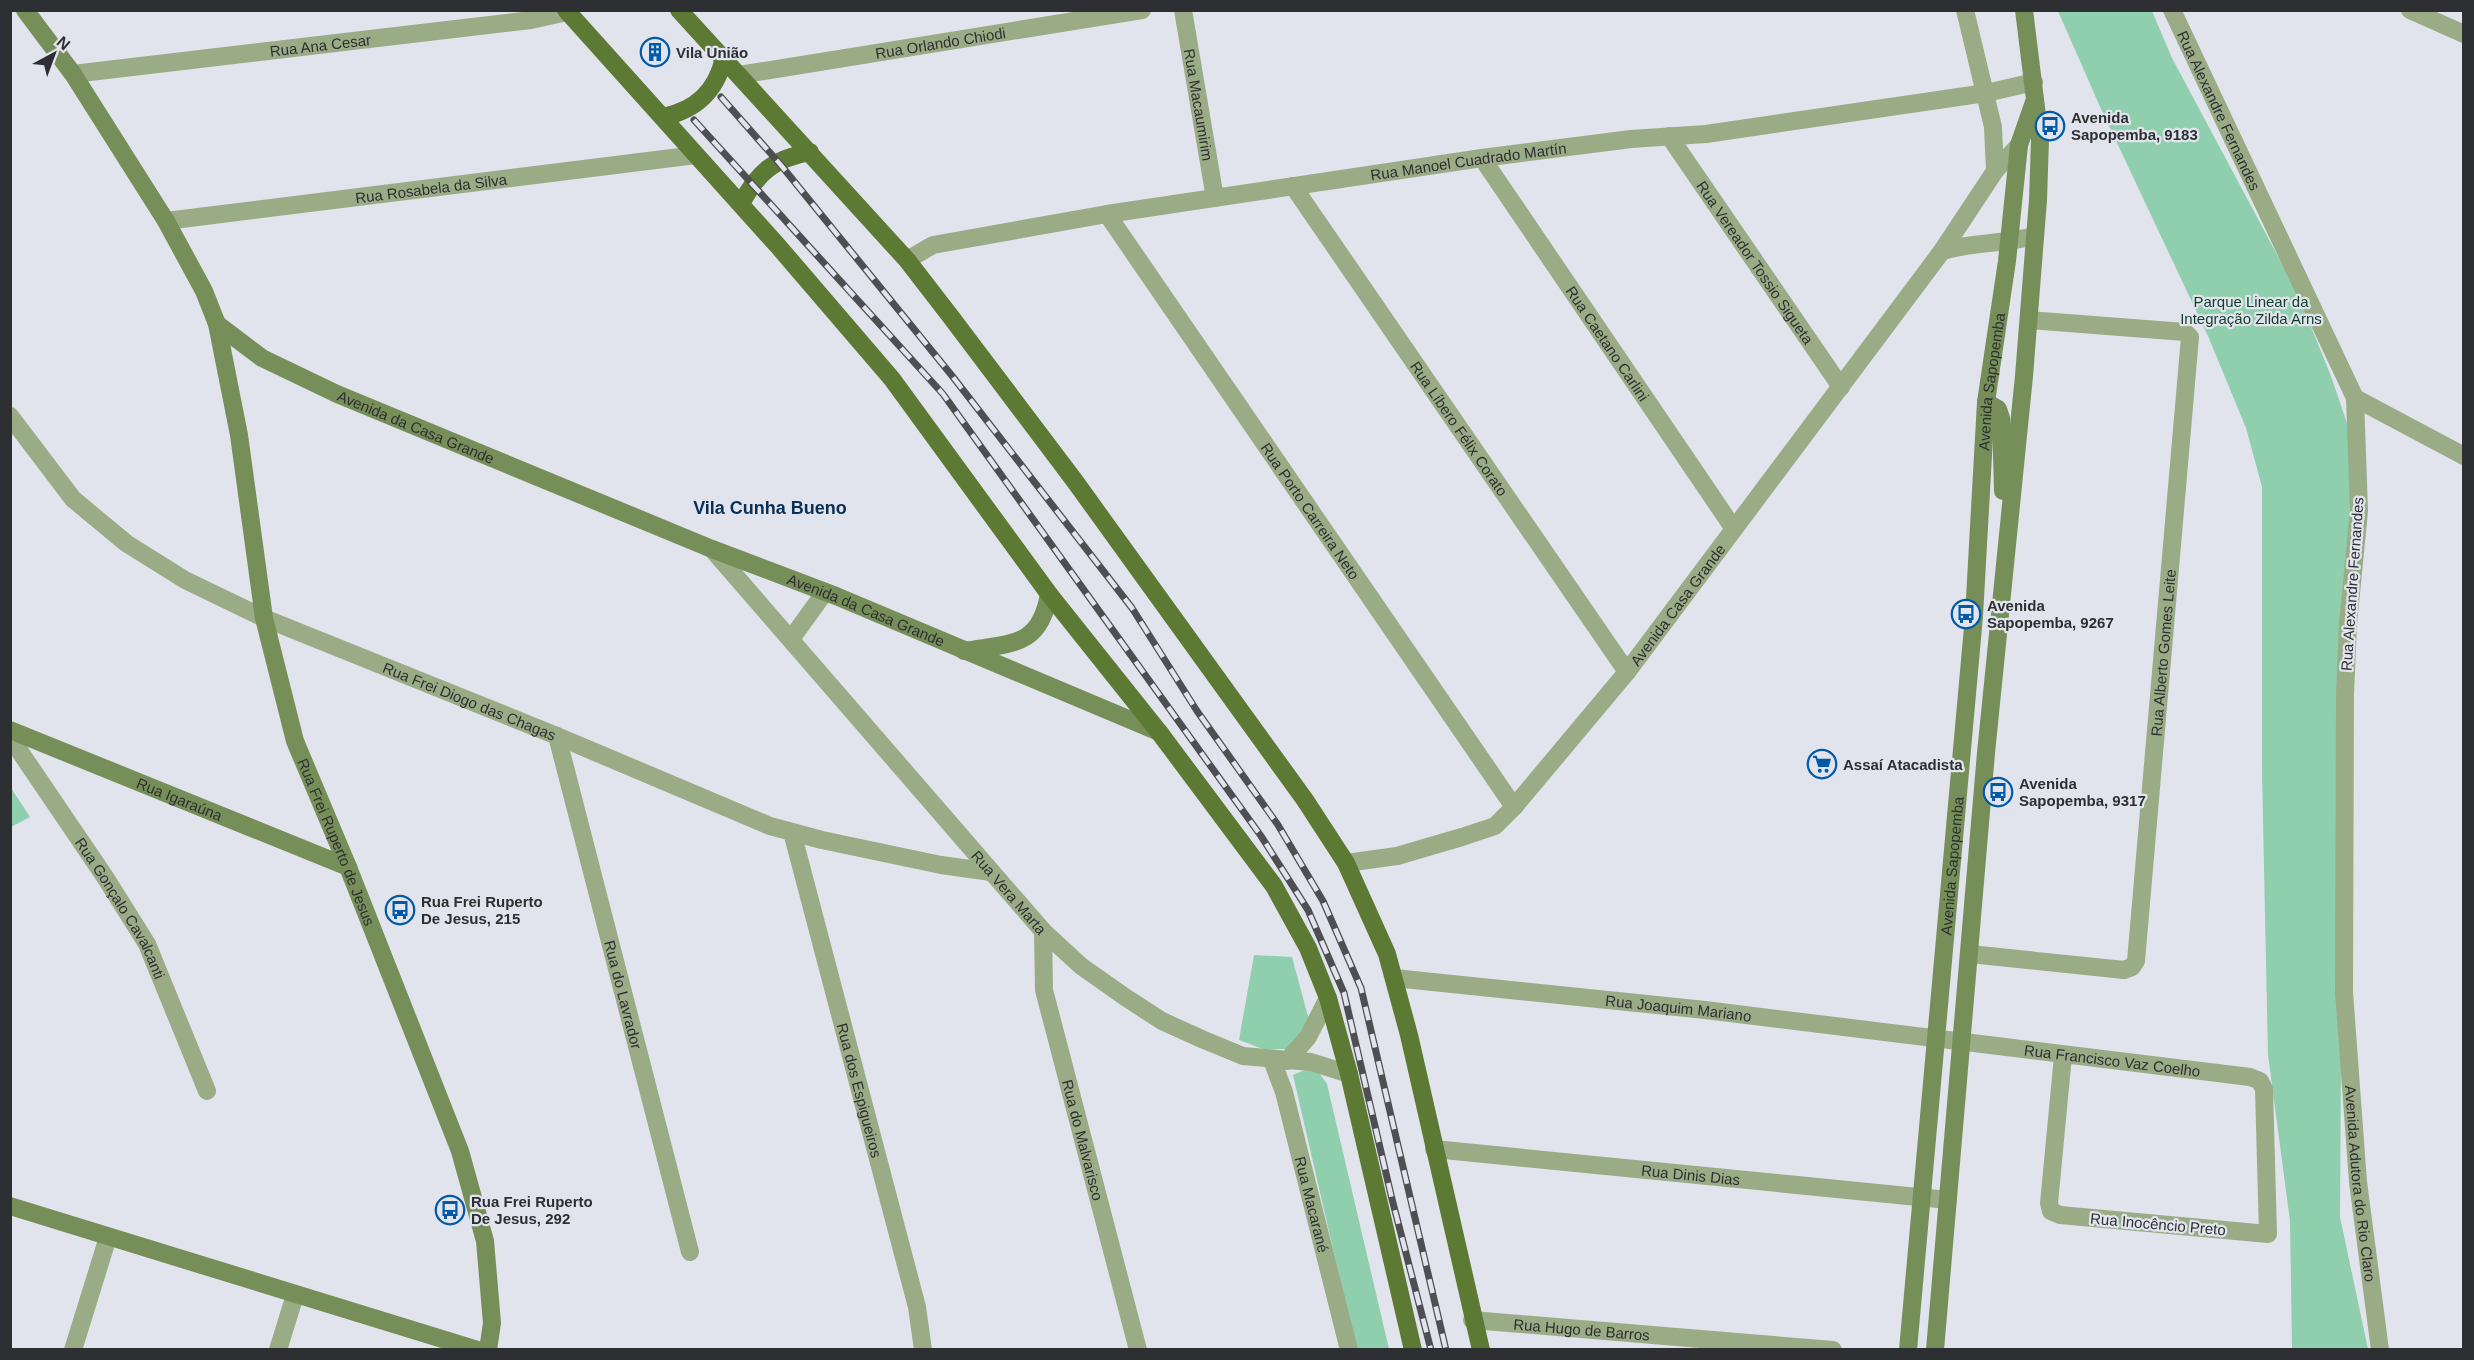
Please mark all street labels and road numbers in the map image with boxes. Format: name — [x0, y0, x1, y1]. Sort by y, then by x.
street label: Rua Orlando Chiodi — [874, 24, 1007, 61]
street label: Rua Alexandre Fernandes — [2174, 28, 2264, 193]
street label: Rua Ana Cesar — [269, 30, 372, 59]
street label: Rua Macaumirim — [1181, 47, 1217, 162]
street label: Rua Manoel Cuadrado Martín — [1369, 139, 1567, 183]
street label: Rua Rosabela da Silva — [354, 170, 508, 206]
street label: Rua Vereador Tossio Sigueta — [1694, 177, 1818, 348]
street label: Rua Caetano Carlini — [1563, 283, 1653, 404]
street label: Avenida Sapopemba — [1975, 311, 2008, 451]
street label: Rua Líbero Félix Corato — [1407, 358, 1512, 499]
street label: Avenida da Casa Grande — [335, 387, 497, 467]
street label: Rua Porto Carreira Neto — [1258, 439, 1364, 582]
street label: Rua Alexandre Fernandes — [2337, 496, 2367, 672]
street label: Avenida Casa Grande — [1626, 541, 1728, 669]
street label: Rua Alberto Gomes Leite — [2147, 568, 2178, 737]
street label: Avenida da Casa Grande — [785, 570, 947, 649]
street label: Rua Frei Diogo das Chagas — [380, 658, 559, 743]
street label: Rua Frei Ruperto de Jesus — [295, 756, 379, 928]
street label: Rua Igaraúna — [134, 774, 226, 824]
street label: Avenida Sapopemba — [1937, 795, 1966, 936]
street label: Rua Gonçalo Cavalcanti — [72, 834, 169, 981]
street label: Rua Vera Marta — [968, 847, 1051, 938]
street label: Rua do Lavrador — [601, 938, 646, 1051]
street label: Rua Joaquim Mariano — [1605, 991, 1752, 1024]
street label: Rua dos Espigueiros — [834, 1021, 886, 1159]
street label: Rua Francisco Vaz Coelho — [2023, 1041, 2201, 1079]
street label: Rua do Malvarisco — [1059, 1078, 1107, 1202]
street label: Avenida Adutora do Rio Claro — [2342, 1085, 2379, 1283]
street label: Rua Macarané — [1292, 1155, 1333, 1254]
street label: Rua Dinis Dias — [1641, 1161, 1741, 1188]
street label: Rua Inocêncio Preto — [2090, 1210, 2226, 1238]
street label: Rua Hugo de Barros — [1513, 1315, 1650, 1343]

